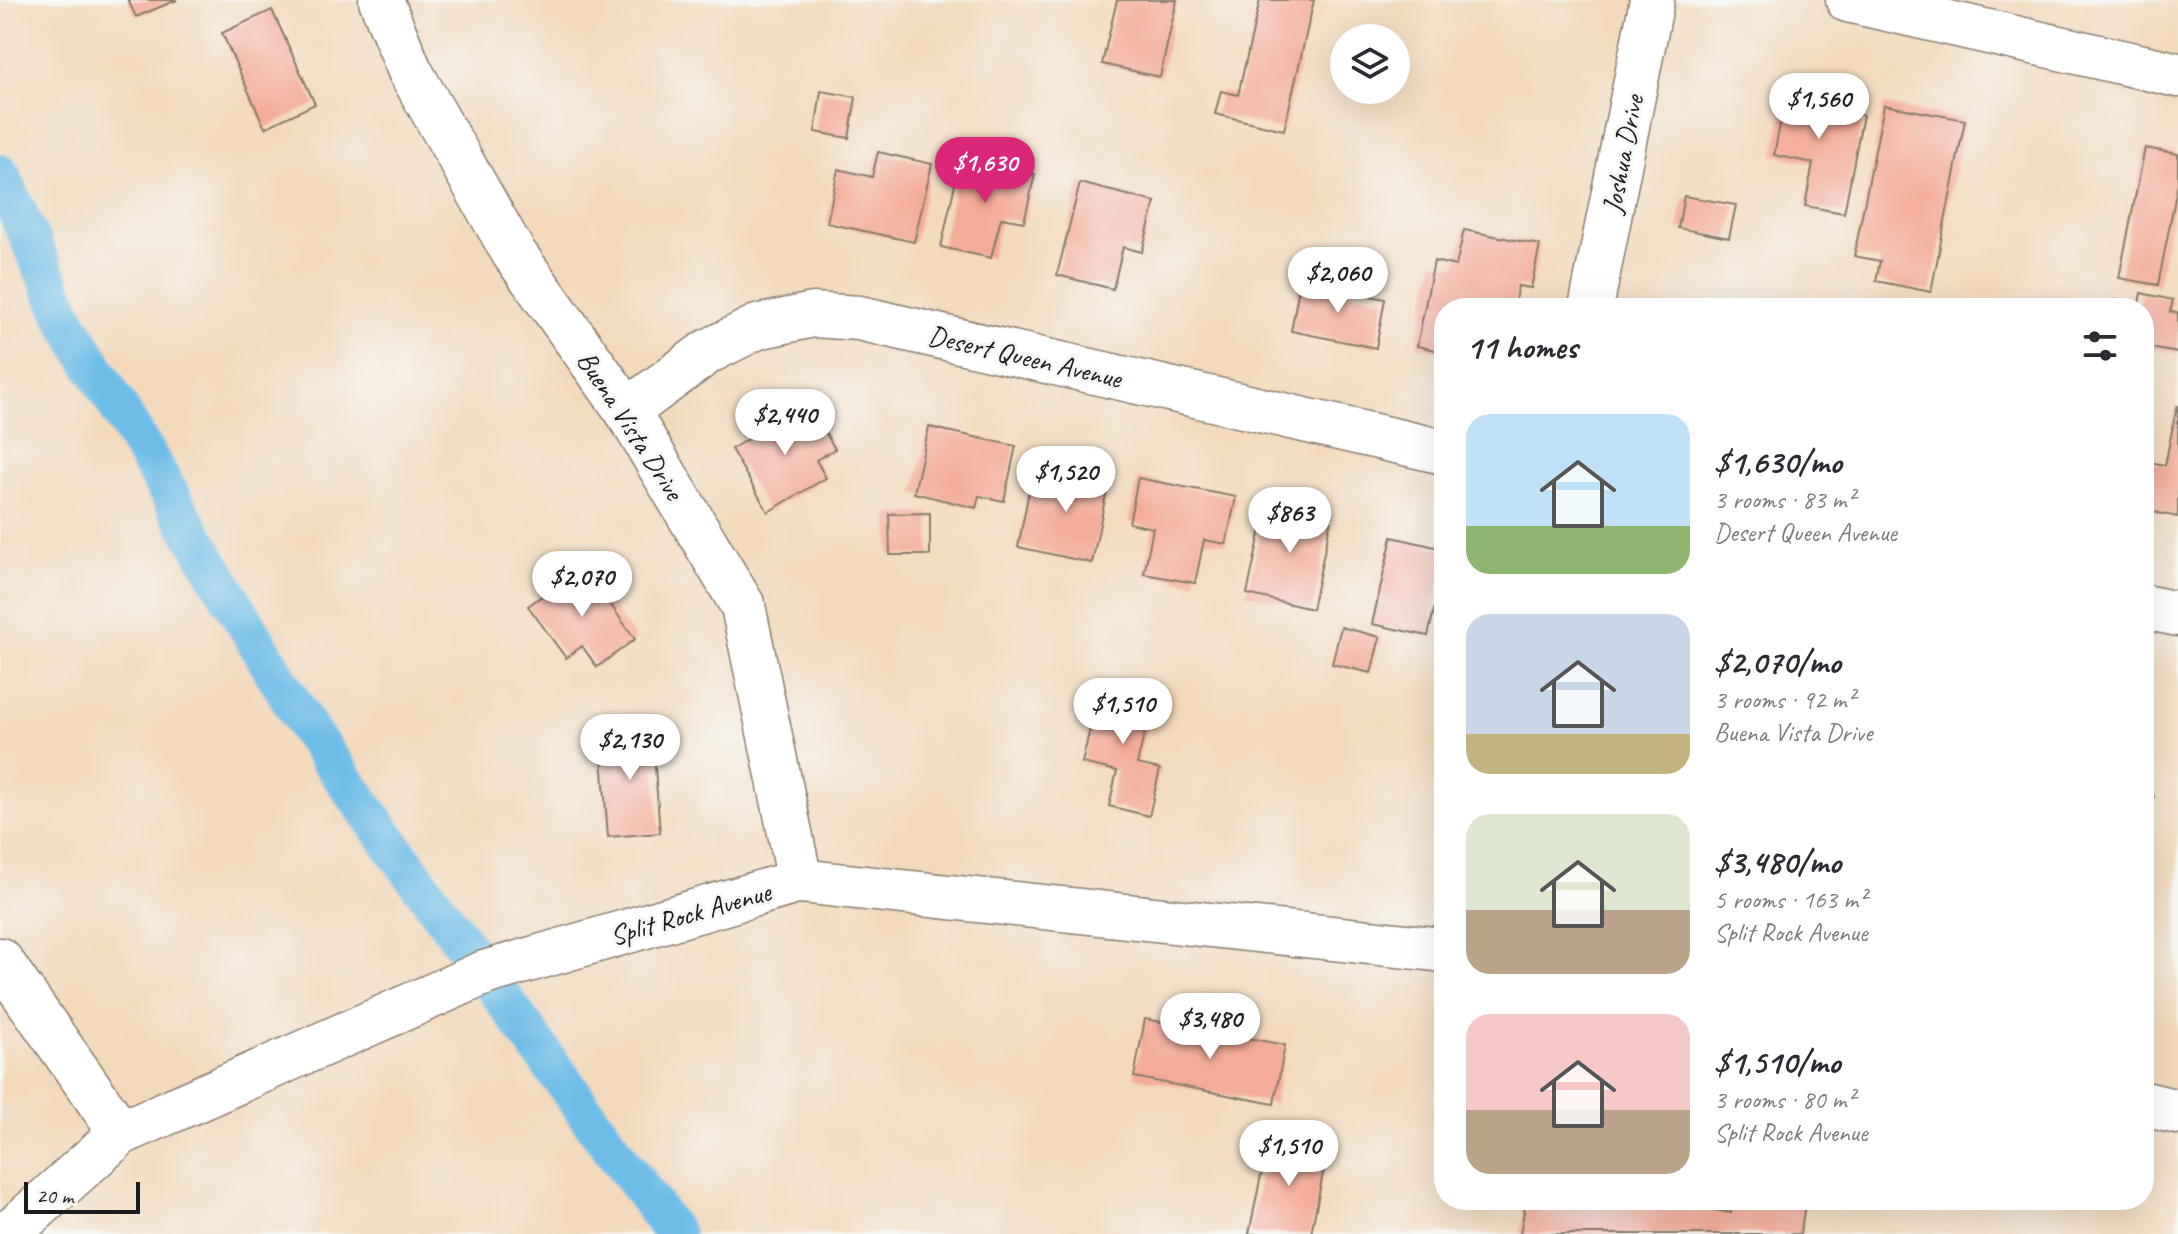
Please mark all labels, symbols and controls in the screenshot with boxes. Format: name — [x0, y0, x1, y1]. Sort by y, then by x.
map controls — [1330, 24, 1410, 104]
button: layers — [1330, 24, 1410, 104]
pin: $1,560 — [1754, 73, 1884, 141]
text: $1,560 — [1787, 82, 1851, 115]
street label: Joshua Drive — [1594, 90, 1651, 218]
pin: $1,630 — [920, 137, 1050, 205]
text: $1,630 — [953, 146, 1017, 179]
pin: $2,060 — [1273, 247, 1403, 315]
text: $2,060 — [1306, 256, 1370, 289]
street label: Desert Queen Avenue — [925, 317, 1127, 396]
icon: filters — [2078, 324, 2122, 368]
text: 11 homes — [1466, 325, 1577, 368]
street label: Buena Vista Drive — [569, 344, 693, 508]
pin: $2,440 — [720, 389, 850, 457]
text: $2,440 — [753, 398, 817, 431]
text: $1,630/mo — [1714, 440, 1842, 483]
pin: $1,520 — [1001, 446, 1131, 514]
icon: home — [1530, 446, 1626, 542]
text: $1,520 — [1034, 455, 1098, 488]
text: 3 rooms · 83 m² — [1714, 483, 1855, 516]
pin: $863 — [1243, 487, 1337, 555]
text: $863 — [1266, 496, 1314, 529]
text: Desert Queen Avenue — [1714, 516, 1897, 549]
pin: $2,070 — [517, 551, 647, 619]
text: $2,070 — [550, 560, 614, 593]
text: $2,070/mo — [1714, 640, 1841, 683]
icon: home — [1530, 646, 1626, 742]
pin: $1,510 — [1058, 678, 1188, 746]
text: 3 rooms · 92 m² — [1714, 683, 1855, 716]
text: $1,510 — [1091, 687, 1155, 720]
pin: $2,130 — [565, 714, 695, 782]
text: Buena Vista Drive — [1714, 716, 1872, 749]
text: $2,130 — [598, 723, 662, 756]
text: $3,480/mo — [1714, 840, 1841, 883]
icon: home — [1530, 846, 1626, 942]
street label: Split Rock Avenue — [606, 873, 776, 953]
text: 5 rooms · 163 m² — [1714, 883, 1866, 916]
text: Split Rock Avenue — [1714, 916, 1867, 949]
pin: $3,480 — [1145, 993, 1275, 1061]
text: $3,480 — [1178, 1002, 1242, 1035]
text: $1,510/mo — [1714, 1040, 1840, 1083]
icon: home — [1530, 1046, 1626, 1142]
text: 3 rooms · 80 m² — [1714, 1083, 1855, 1116]
text: Split Rock Avenue — [1714, 1116, 1867, 1149]
pin: $1,510 — [1224, 1120, 1354, 1188]
text: $1,510 — [1257, 1129, 1321, 1162]
scale bar — [24, 1178, 140, 1214]
text: 20 m — [36, 1182, 73, 1210]

